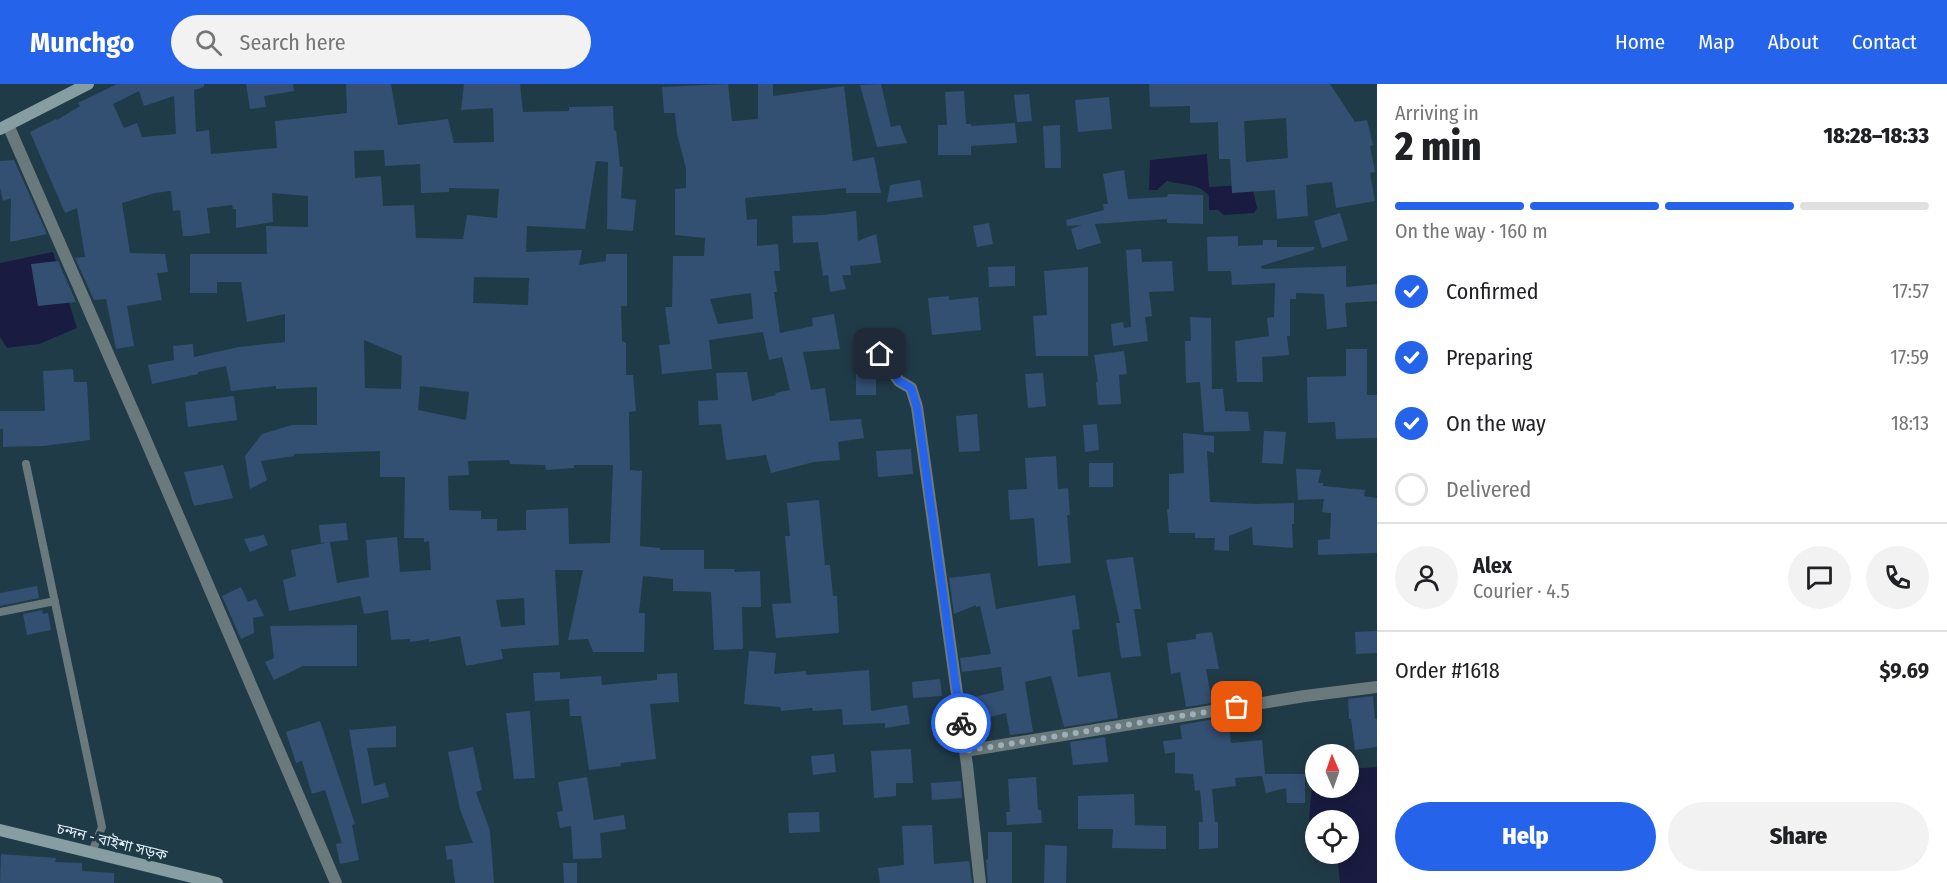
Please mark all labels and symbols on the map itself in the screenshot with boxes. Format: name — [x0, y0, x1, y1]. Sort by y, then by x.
pin — [854, 328, 905, 379]
pin — [1211, 681, 1262, 732]
courier — [931, 693, 991, 753]
north arrow — [1305, 744, 1359, 798]
street label: চন্দন - বাইশা সড়ক — [54, 819, 170, 865]

